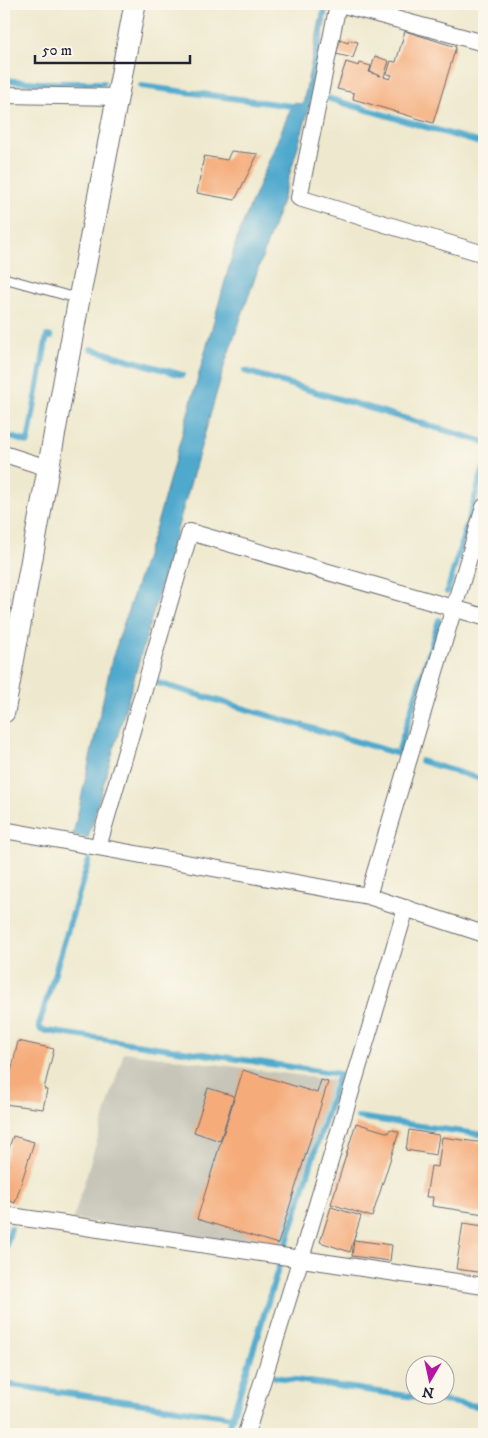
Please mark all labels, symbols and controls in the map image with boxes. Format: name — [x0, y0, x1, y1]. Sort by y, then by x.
scale bar — [35, 32, 190, 64]
text: 50 m — [42, 41, 72, 60]
north arrow — [406, 1356, 456, 1406]
text: N — [421, 1382, 435, 1402]

